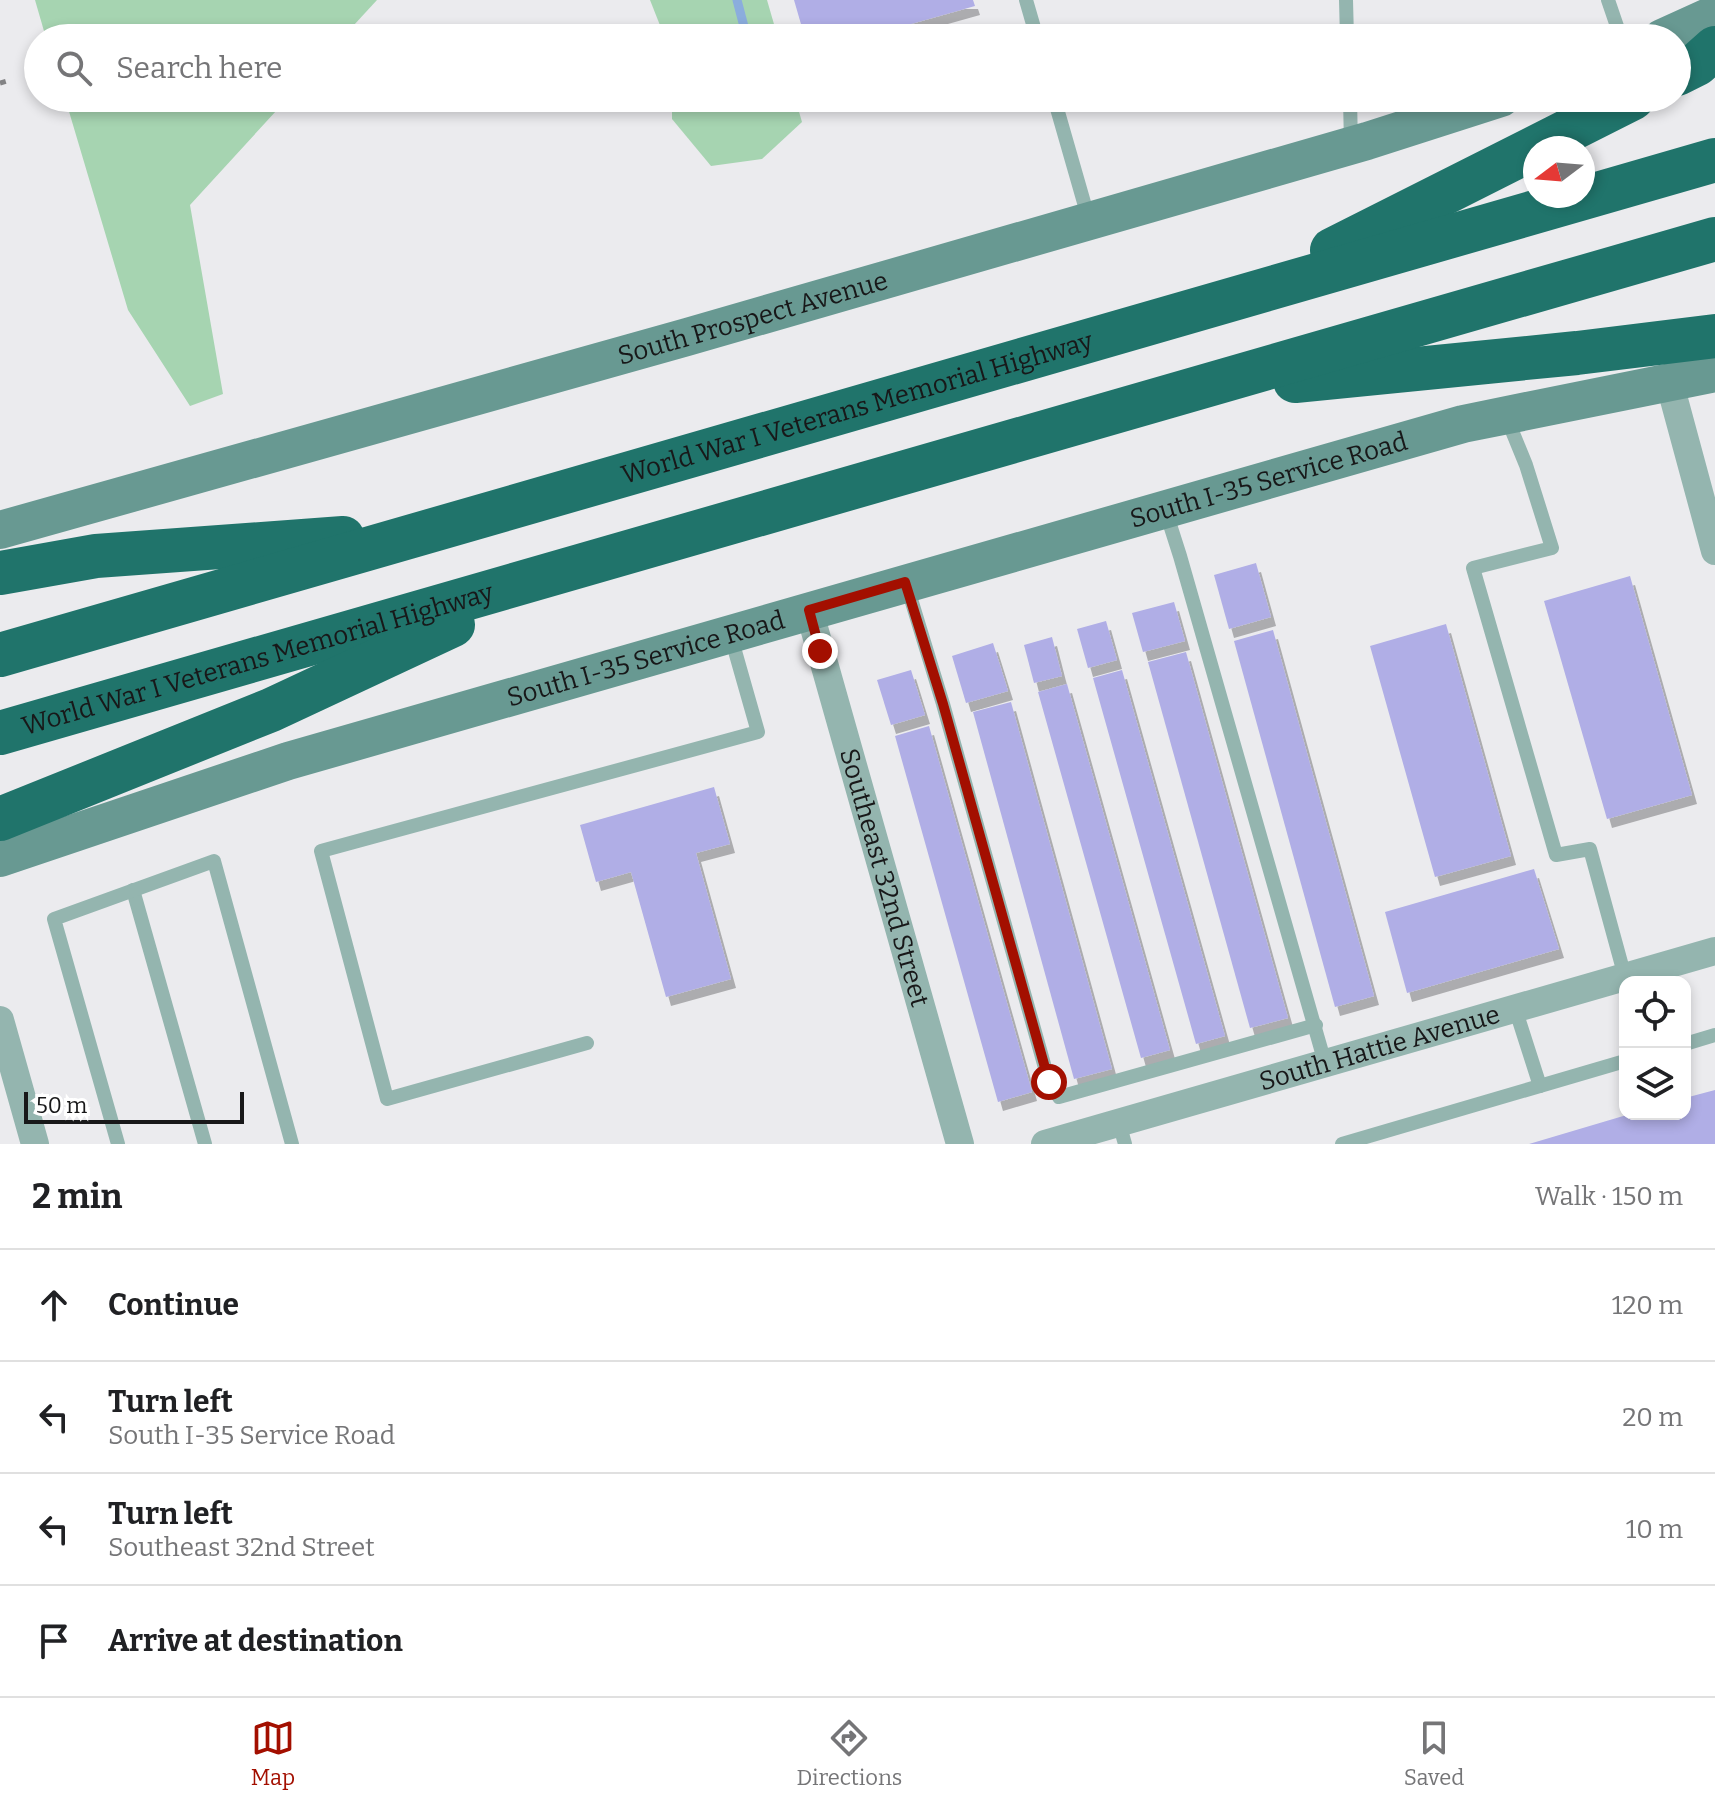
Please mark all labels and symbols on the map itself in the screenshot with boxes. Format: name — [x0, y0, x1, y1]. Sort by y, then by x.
north arrow — [1523, 136, 1595, 208]
street label: South Prospect Avenue — [614, 265, 891, 372]
street label: World War I Veterans Memorial Highway — [618, 325, 1097, 491]
street label: South I-35 Service Road — [1126, 426, 1411, 535]
street label: World War I Veterans Memorial Highway — [18, 577, 497, 742]
street label: South I-35 Service Road — [503, 604, 788, 713]
route end — [802, 633, 838, 669]
street label: Southeast 32nd Street — [833, 745, 936, 1011]
street label: South Hattie Avenue — [1256, 999, 1503, 1097]
route start — [1031, 1064, 1067, 1100]
scale bar — [24, 1088, 244, 1124]

